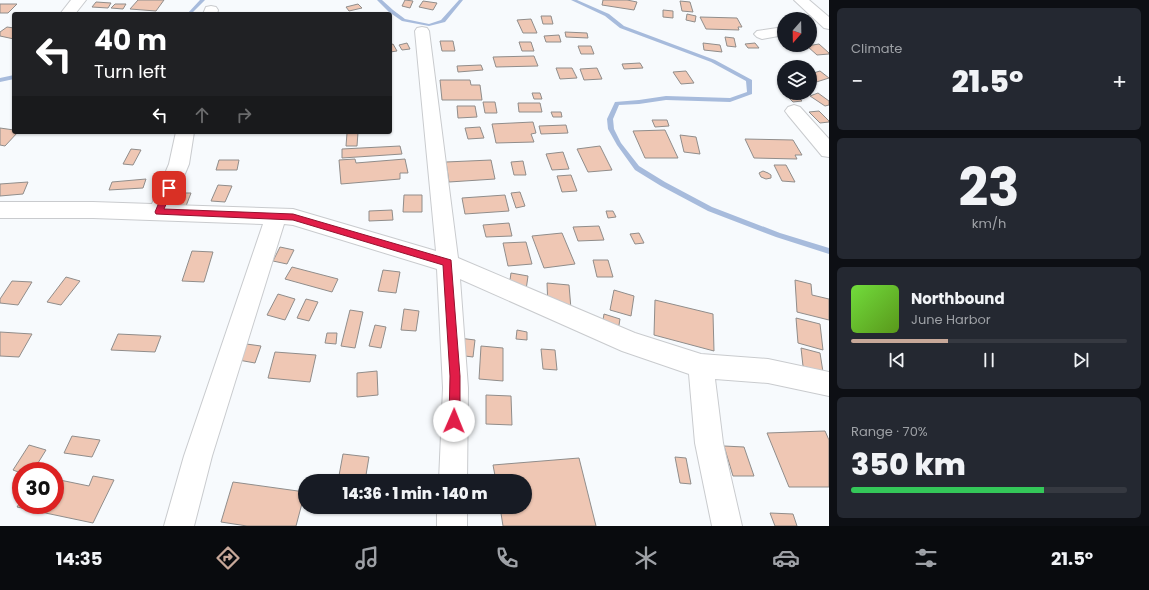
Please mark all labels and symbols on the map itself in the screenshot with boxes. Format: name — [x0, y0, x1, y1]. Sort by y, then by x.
north arrow — [777, 12, 817, 52]
pin — [152, 171, 186, 205]
position arrow — [433, 400, 475, 442]
speed limit sign: 30 — [12, 462, 64, 514]

